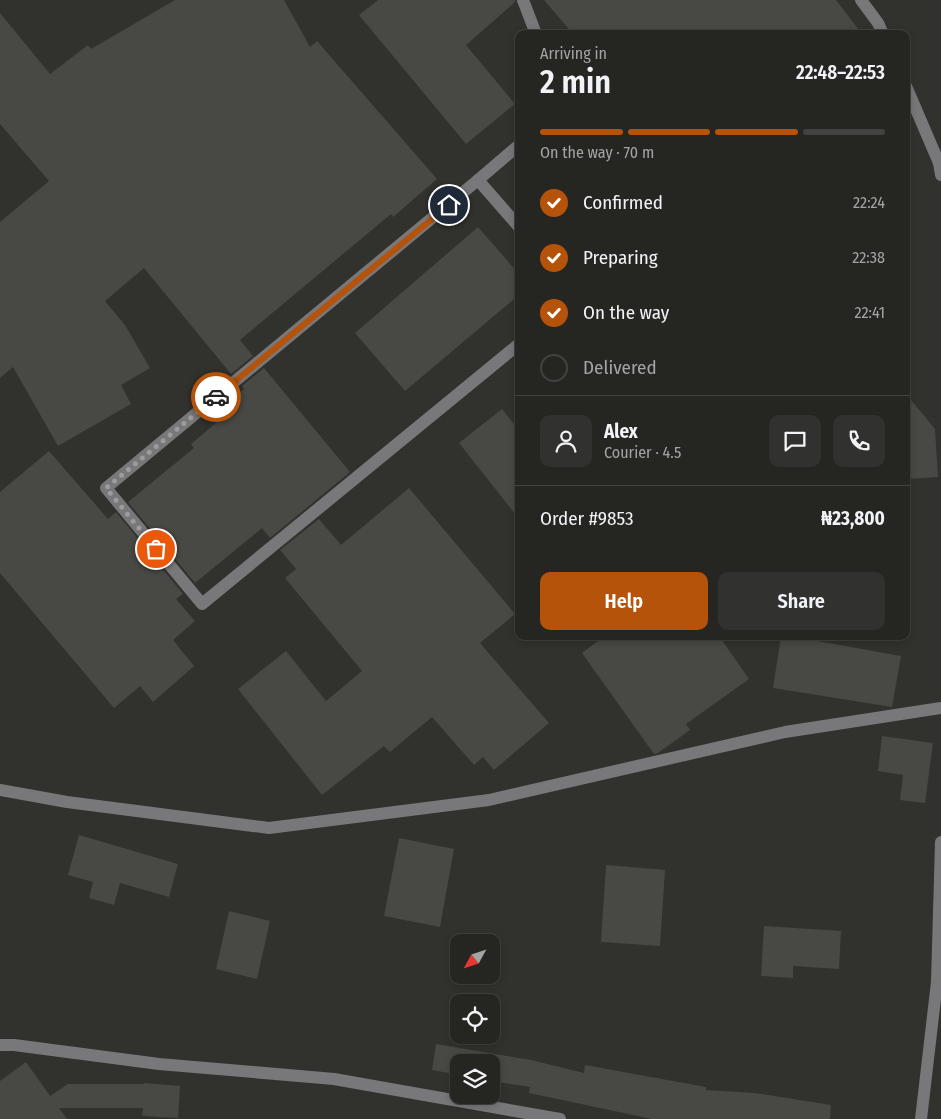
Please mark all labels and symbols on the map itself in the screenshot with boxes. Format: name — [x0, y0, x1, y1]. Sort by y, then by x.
pin — [428, 184, 470, 226]
courier — [191, 372, 241, 422]
pin — [135, 528, 177, 570]
north arrow — [450, 934, 500, 984]

